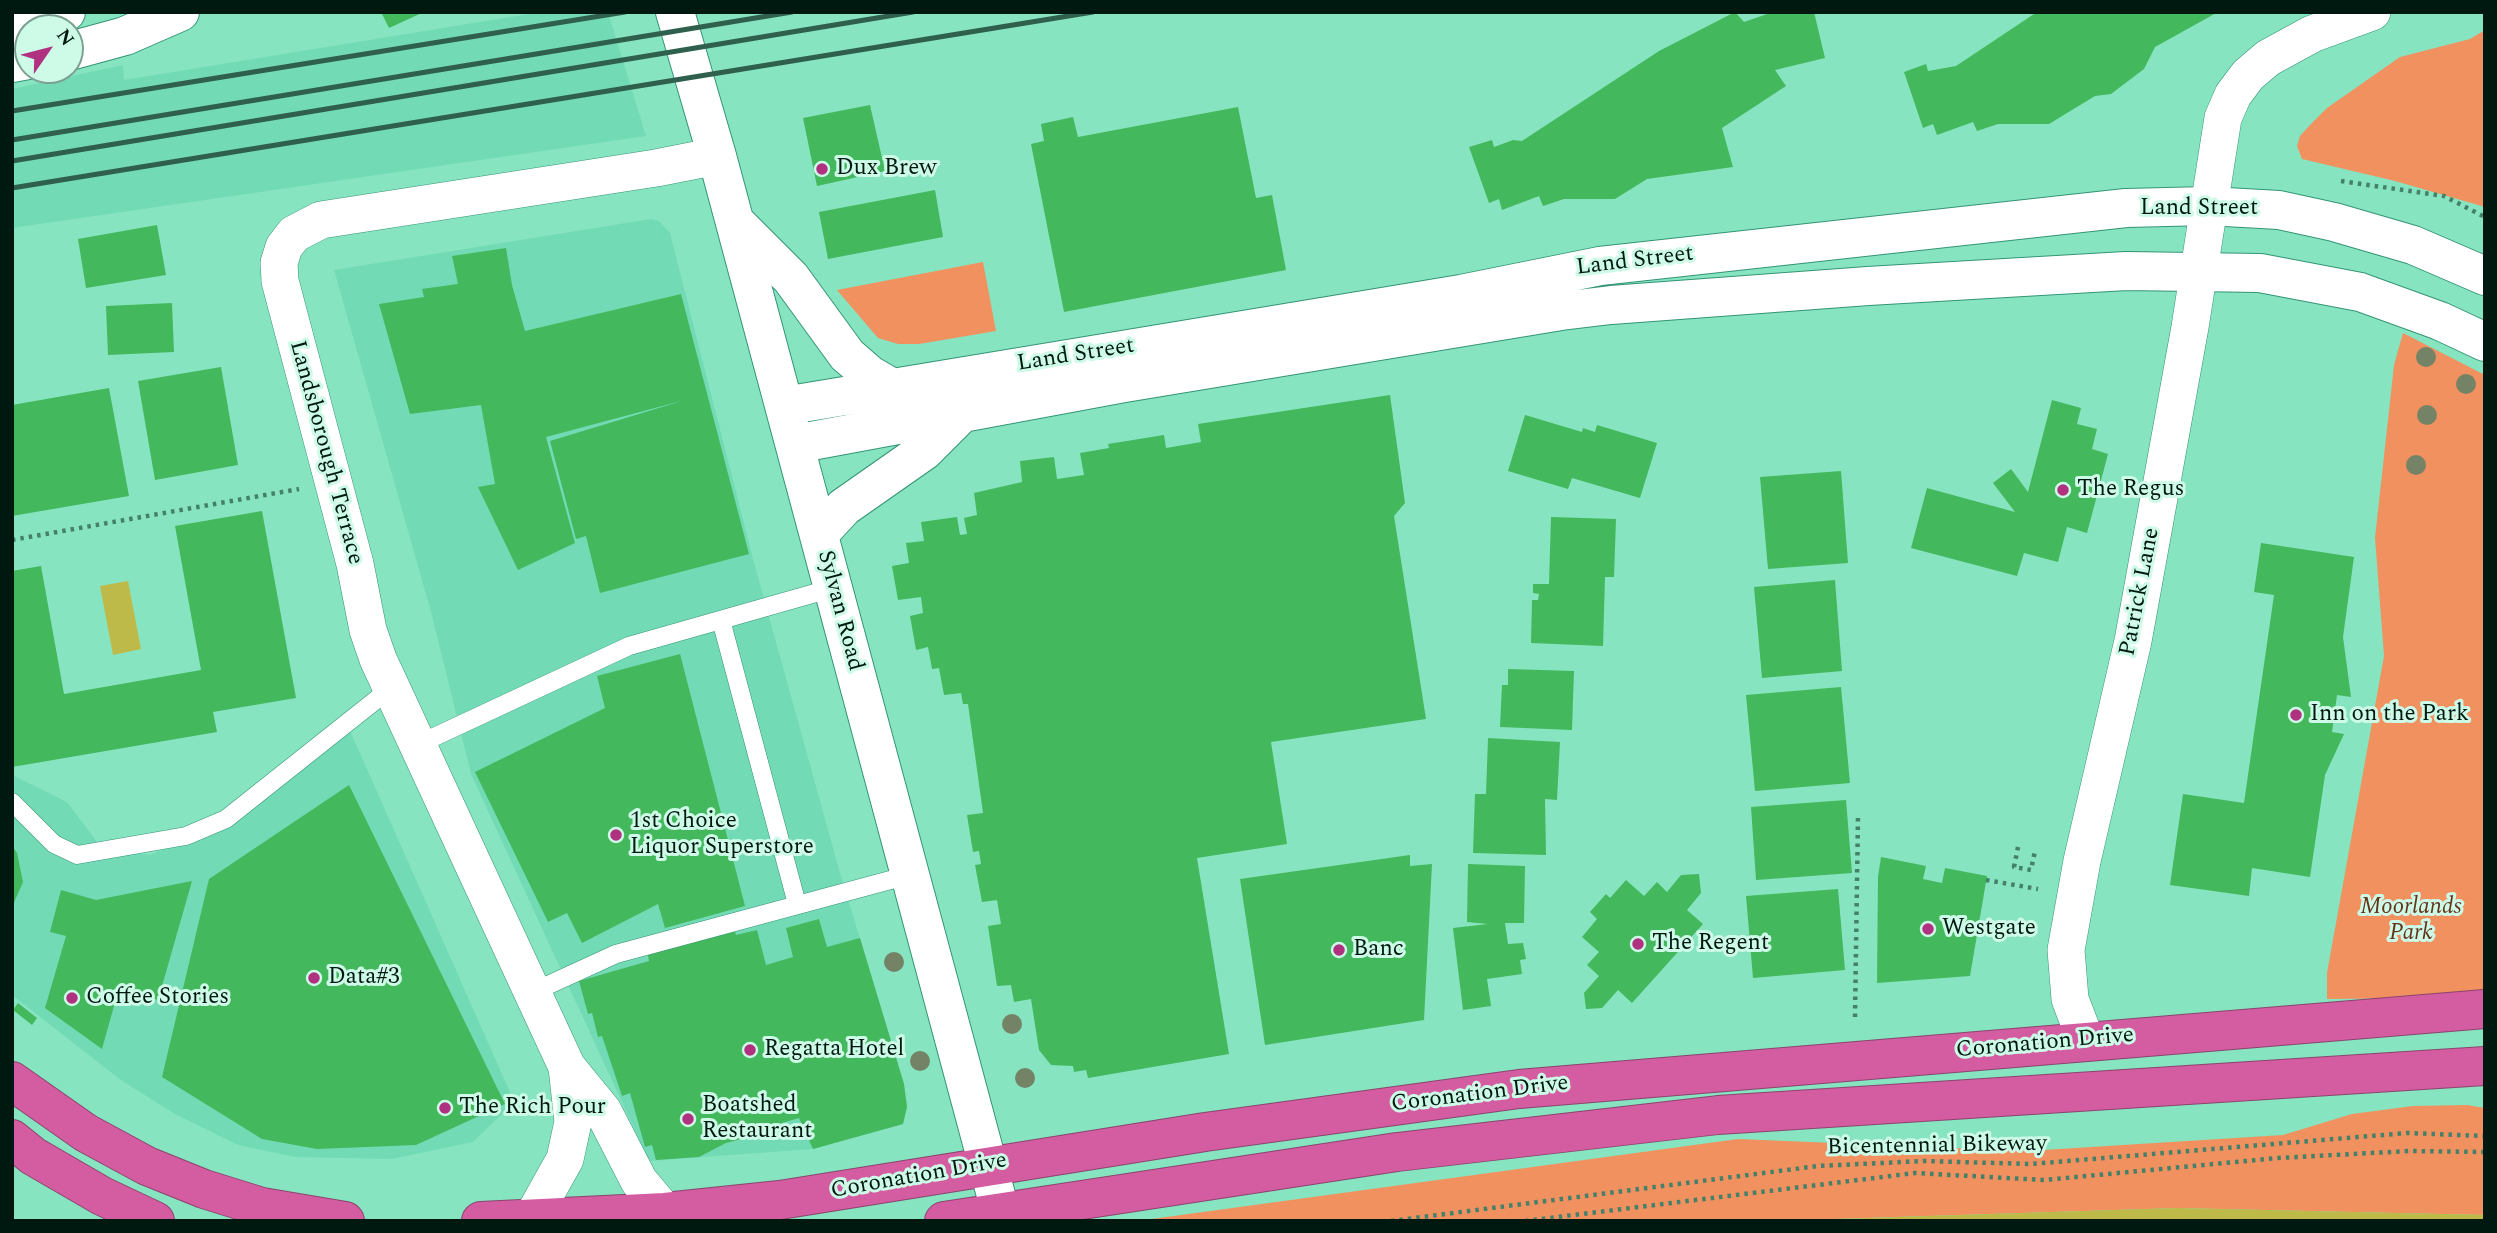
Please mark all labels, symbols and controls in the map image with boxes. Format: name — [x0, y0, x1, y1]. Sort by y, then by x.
north arrow — [14, 14, 84, 84]
text: N — [49, 23, 81, 52]
place label: Dux Brew — [836, 155, 937, 183]
marker: Dux Brew — [814, 161, 830, 177]
street label: Land Street — [2140, 195, 2258, 223]
street label: Land Street — [1575, 241, 1695, 283]
street label: Land Street — [1016, 333, 1136, 379]
street label: Landsborough Terrace — [282, 338, 368, 568]
place label: The Regus — [2077, 476, 2185, 504]
marker: The Regus — [2055, 482, 2071, 498]
street label: Patrick Lane — [2115, 526, 2167, 658]
street label: Sylvan Road — [810, 548, 868, 674]
place label: Inn on the Park — [2310, 701, 2469, 729]
marker: Inn on the Park — [2288, 707, 2304, 723]
place label: 1st Choice Liquor Superstore — [630, 808, 814, 862]
marker: 1st Choice Liquor Superstore — [608, 827, 624, 843]
park label: Moorlands Park — [2360, 894, 2462, 948]
place label: Westgate — [1942, 915, 2036, 943]
marker: Westgate — [1920, 921, 1936, 937]
place label: The Regent — [1652, 930, 1769, 958]
place label: Banc — [1353, 936, 1404, 964]
marker: The Regent — [1630, 936, 1646, 952]
marker: Banc — [1331, 942, 1347, 958]
place label: Data#3 — [328, 964, 399, 992]
marker: Data#3 — [306, 970, 322, 986]
place label: Coffee Stories — [86, 984, 229, 1012]
marker: Coffee Stories — [64, 990, 80, 1006]
street label: Coronation Drive — [1955, 1022, 2135, 1066]
place label: Regatta Hotel — [764, 1036, 904, 1064]
marker: Regatta Hotel — [742, 1042, 758, 1058]
street label: Coronation Drive — [1390, 1070, 1570, 1120]
place label: Boatshed Restaurant — [702, 1092, 812, 1146]
place label: The Rich Pour — [459, 1094, 606, 1122]
marker: The Rich Pour — [437, 1100, 453, 1116]
marker: Boatshed Restaurant — [680, 1111, 696, 1127]
street label: Bicentennial Bikeway — [1827, 1131, 2047, 1163]
street label: Coronation Drive — [829, 1148, 1009, 1206]

